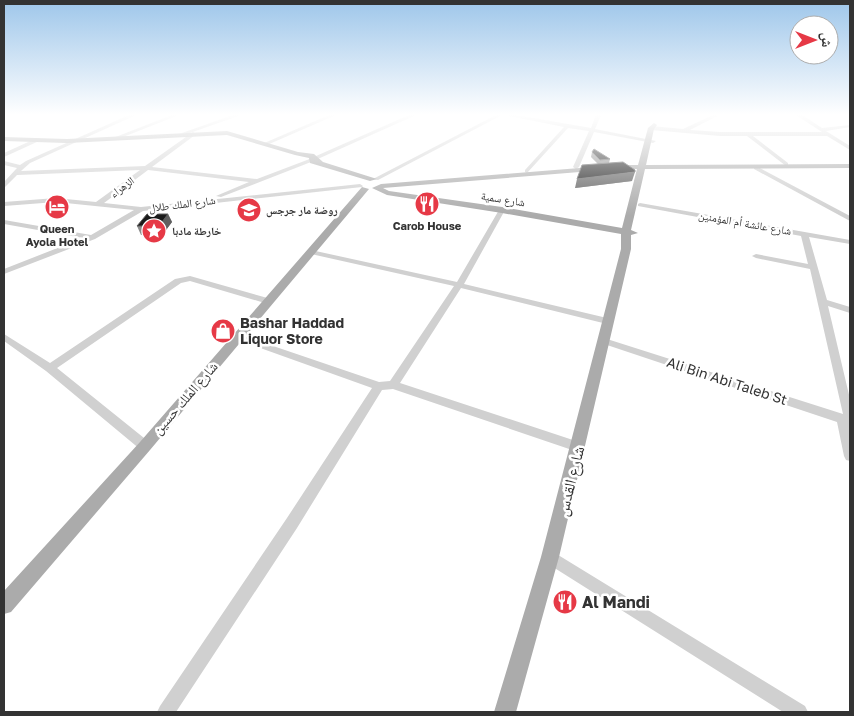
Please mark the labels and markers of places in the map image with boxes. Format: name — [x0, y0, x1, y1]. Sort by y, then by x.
restaurant icon: Carob House — [414, 191, 440, 217]
hotel icon: Queen Ayola Hotel — [44, 194, 70, 220]
school or university icon: روضة مار جرجس — [236, 197, 262, 223]
place label: روضة مار جرجس — [266, 203, 338, 218]
place icon: خارطة مادبا — [141, 218, 167, 244]
place label: Carob House — [393, 219, 462, 232]
place label: Queen Ayola Hotel — [26, 222, 89, 248]
place label: خارطة مادبا — [172, 224, 221, 238]
place label: Bashar Haddad Liquor Store — [240, 314, 344, 347]
shop icon: Bashar Haddad Liquor Store — [210, 318, 236, 344]
restaurant icon: Al Mandi — [552, 589, 578, 615]
place label: Al Mandi — [582, 592, 650, 612]

